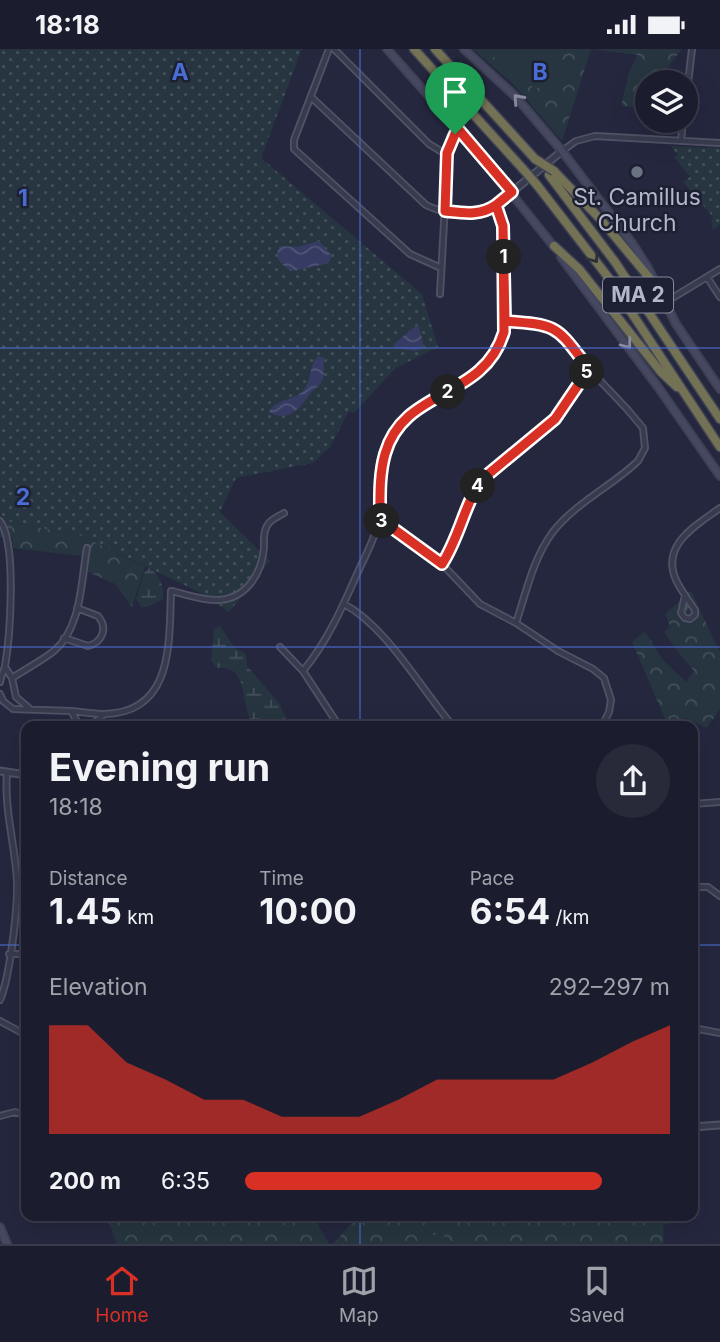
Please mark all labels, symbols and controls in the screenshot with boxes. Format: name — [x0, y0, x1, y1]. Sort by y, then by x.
text: 18:18 — [35, 9, 100, 40]
text: A — [171, 58, 189, 86]
text: B — [532, 58, 548, 86]
pin — [425, 62, 485, 134]
map controls — [635, 70, 698, 133]
button: layers — [635, 70, 698, 133]
icon: arrive — [436, 73, 474, 111]
one-way arrow — [514, 94, 526, 107]
marker: St. Camillus Church — [629, 164, 645, 180]
place label: St. Camillus Church — [573, 183, 701, 237]
text: 1 — [18, 184, 28, 212]
pin: 1 — [486, 239, 522, 275]
text: 1 — [499, 245, 508, 268]
one-way arrow — [586, 250, 598, 263]
road number: MA 2 — [603, 278, 673, 313]
one-way arrow — [618, 336, 631, 349]
pin: 5 — [570, 355, 604, 389]
text: 5 — [580, 360, 593, 383]
pin: 2 — [430, 375, 466, 409]
text: 2 — [442, 380, 453, 403]
pin: 4 — [461, 469, 496, 503]
text: 4 — [471, 474, 484, 497]
text: 2 — [16, 483, 30, 511]
pin: 3 — [364, 503, 400, 539]
text: 3 — [375, 509, 388, 532]
text: Evening run — [49, 744, 270, 790]
button: share — [596, 744, 670, 818]
text: 18:18 — [49, 793, 103, 821]
text: Distance — [49, 867, 127, 890]
text: Time — [259, 867, 304, 890]
text: Pace — [470, 867, 514, 890]
text: 1.45 — [49, 890, 122, 932]
text: 10:00 — [259, 890, 357, 932]
text: 6:54 — [470, 890, 550, 932]
text: km — [122, 906, 154, 929]
text: /km — [550, 906, 589, 929]
text: Elevation — [49, 973, 148, 1001]
text: 292–297 m — [549, 973, 670, 1001]
text: 200 m — [49, 1167, 121, 1195]
text: 6:35 — [161, 1167, 210, 1195]
tab: Home — [95, 1262, 149, 1327]
tab: Map — [339, 1262, 379, 1327]
tab: Saved — [569, 1262, 625, 1327]

